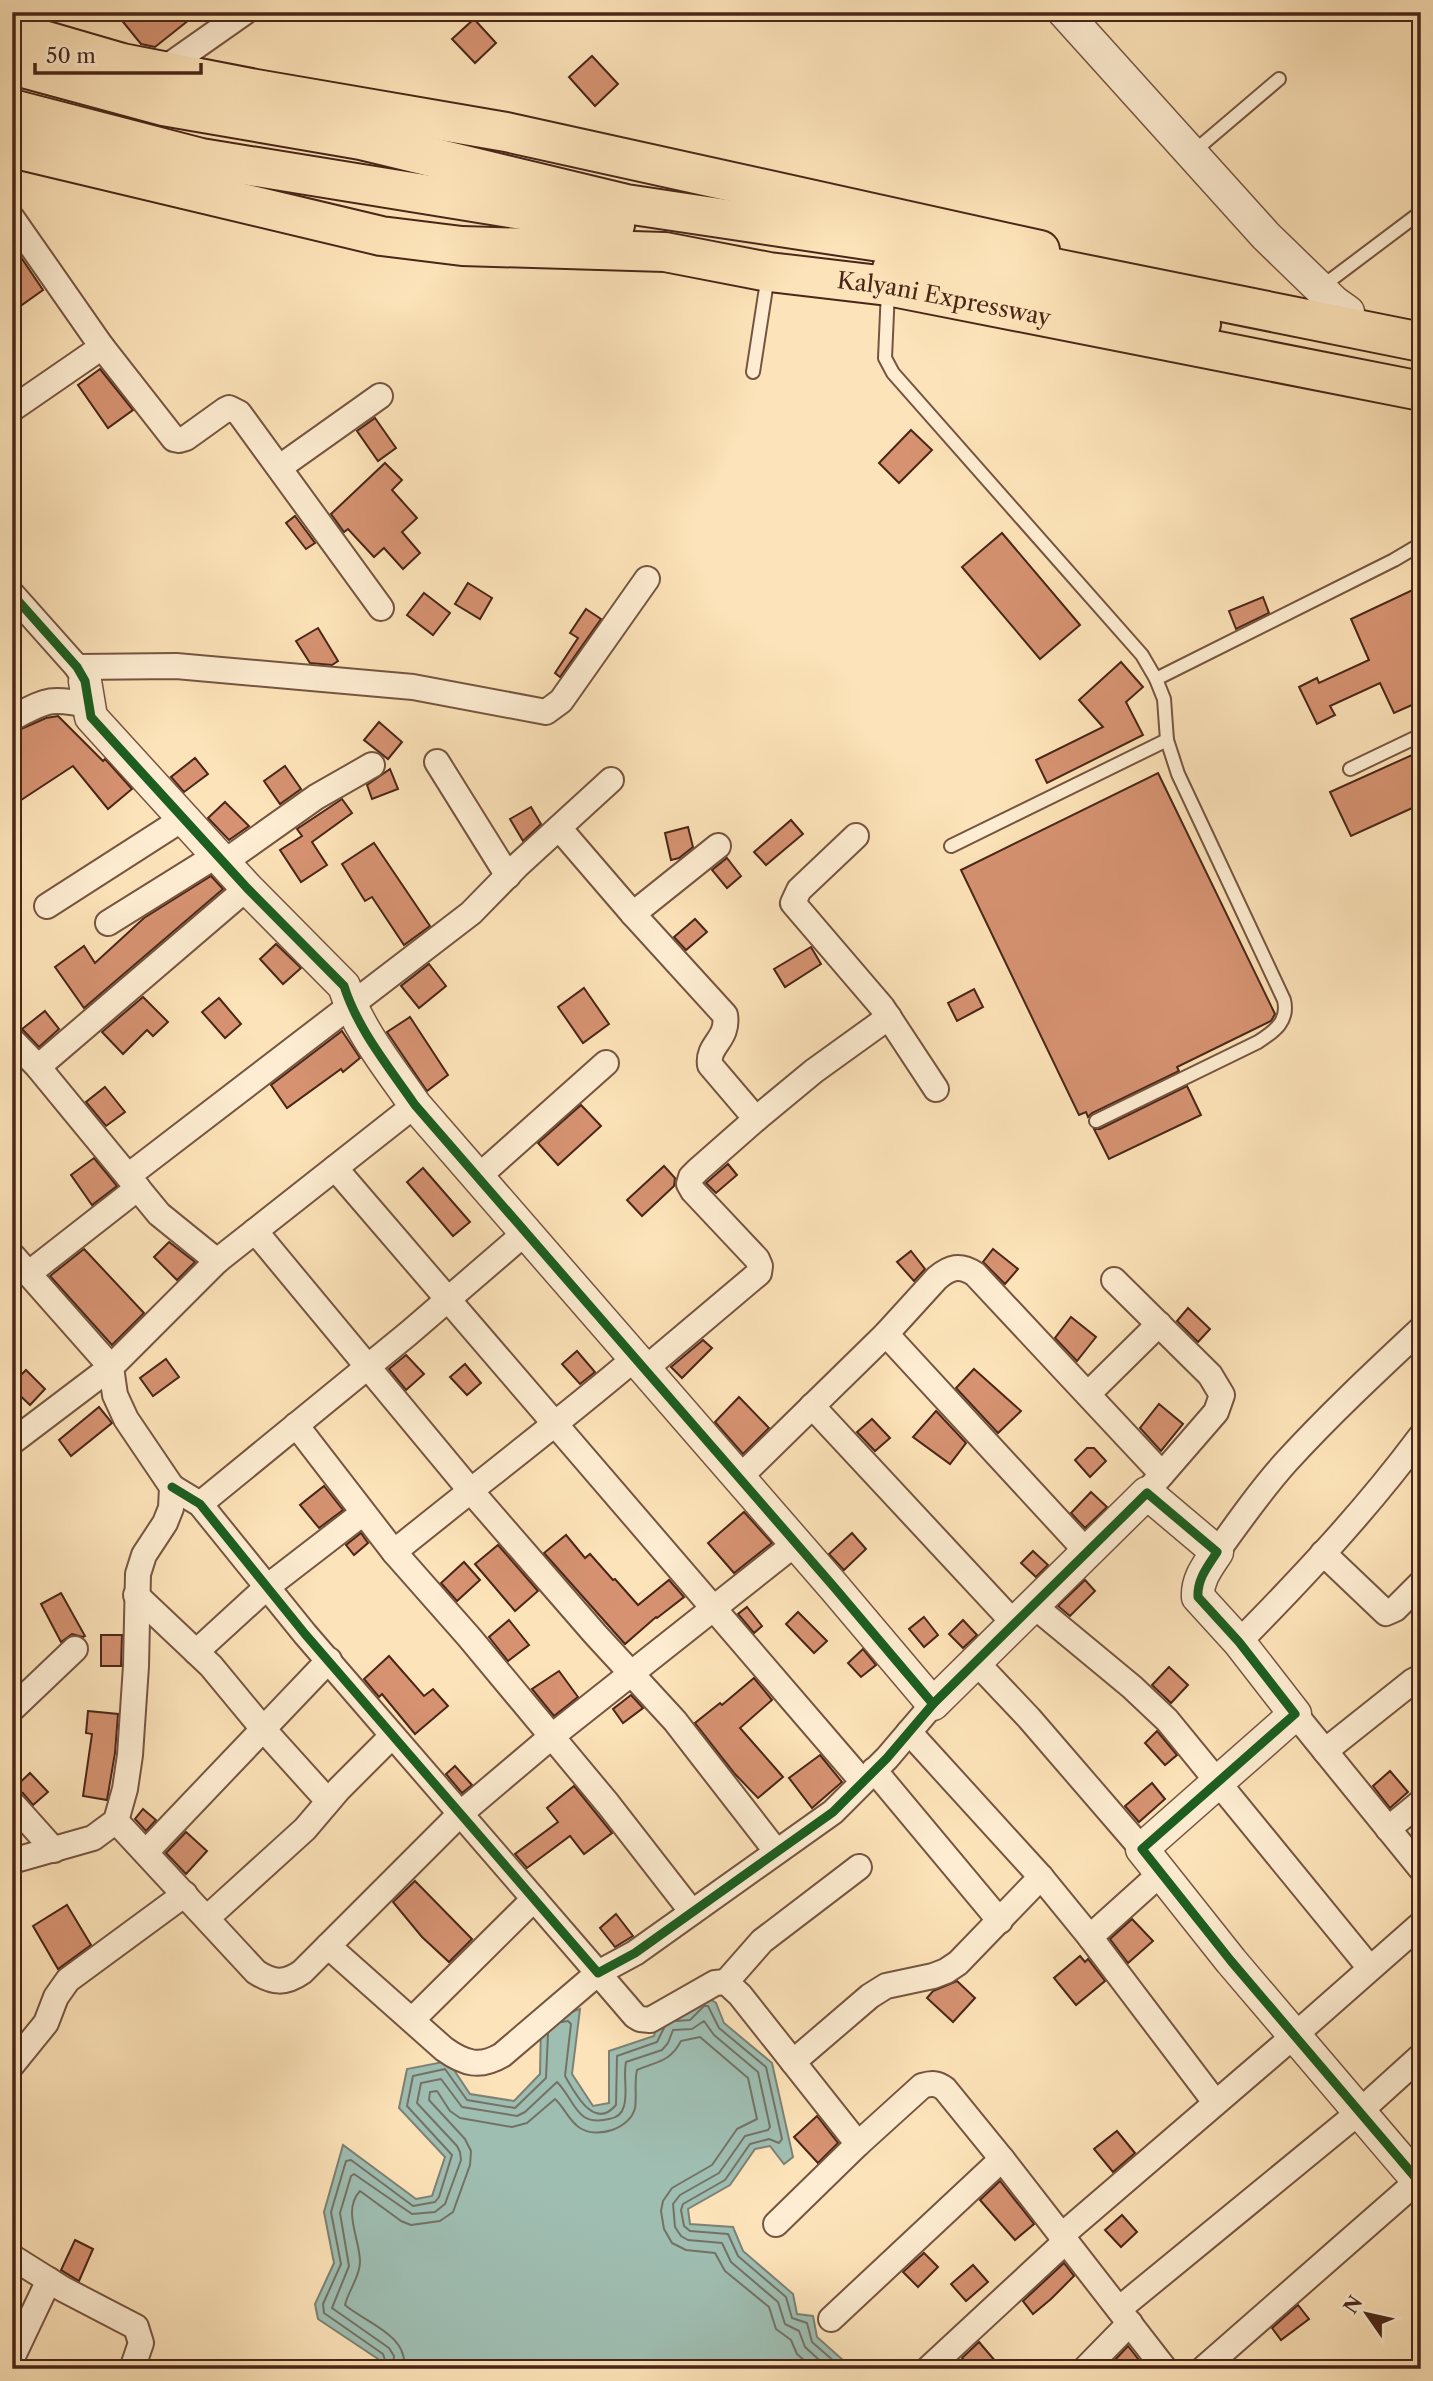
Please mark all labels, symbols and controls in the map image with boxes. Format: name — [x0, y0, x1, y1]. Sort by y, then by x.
scale bar — [35, 32, 201, 76]
text: 50 m — [46, 43, 96, 68]
street label: Kalyani Expressway — [835, 266, 1053, 332]
north arrow — [1332, 2280, 1402, 2350]
text: N — [1339, 2291, 1367, 2318]

